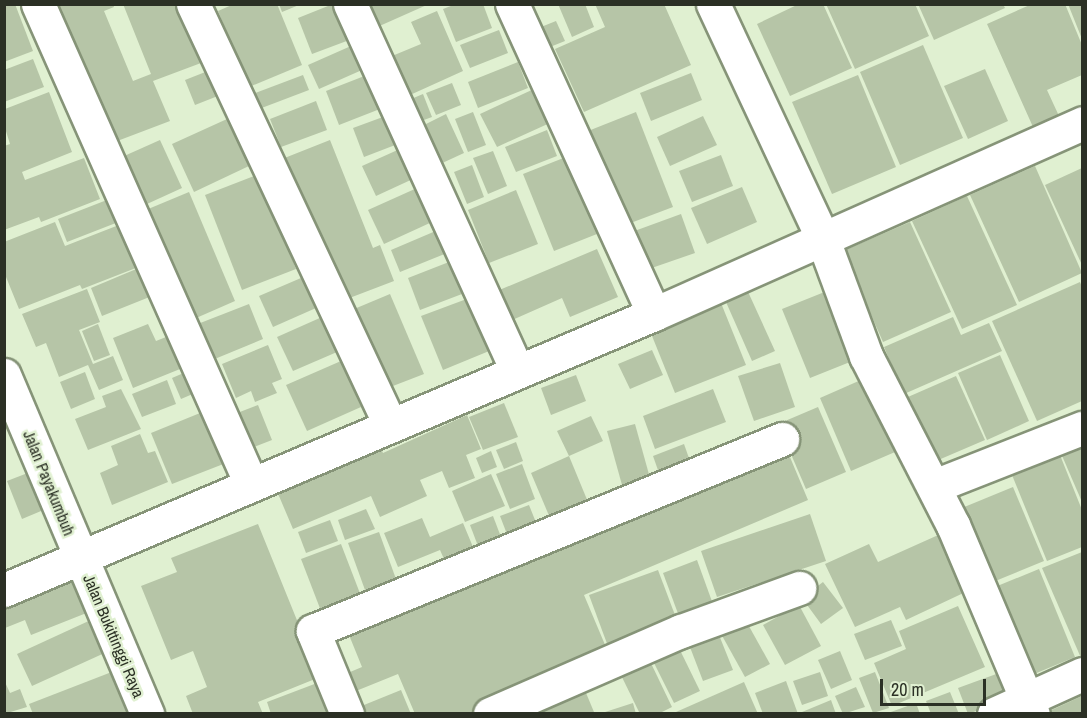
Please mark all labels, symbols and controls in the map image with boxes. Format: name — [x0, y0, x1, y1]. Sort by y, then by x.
street label: Jalan Payakumbuh — [19, 428, 79, 538]
street label: Jalan Bukittinggi Raya — [79, 571, 149, 701]
scale bar — [883, 667, 990, 705]
text: 20 m — [891, 677, 924, 702]

